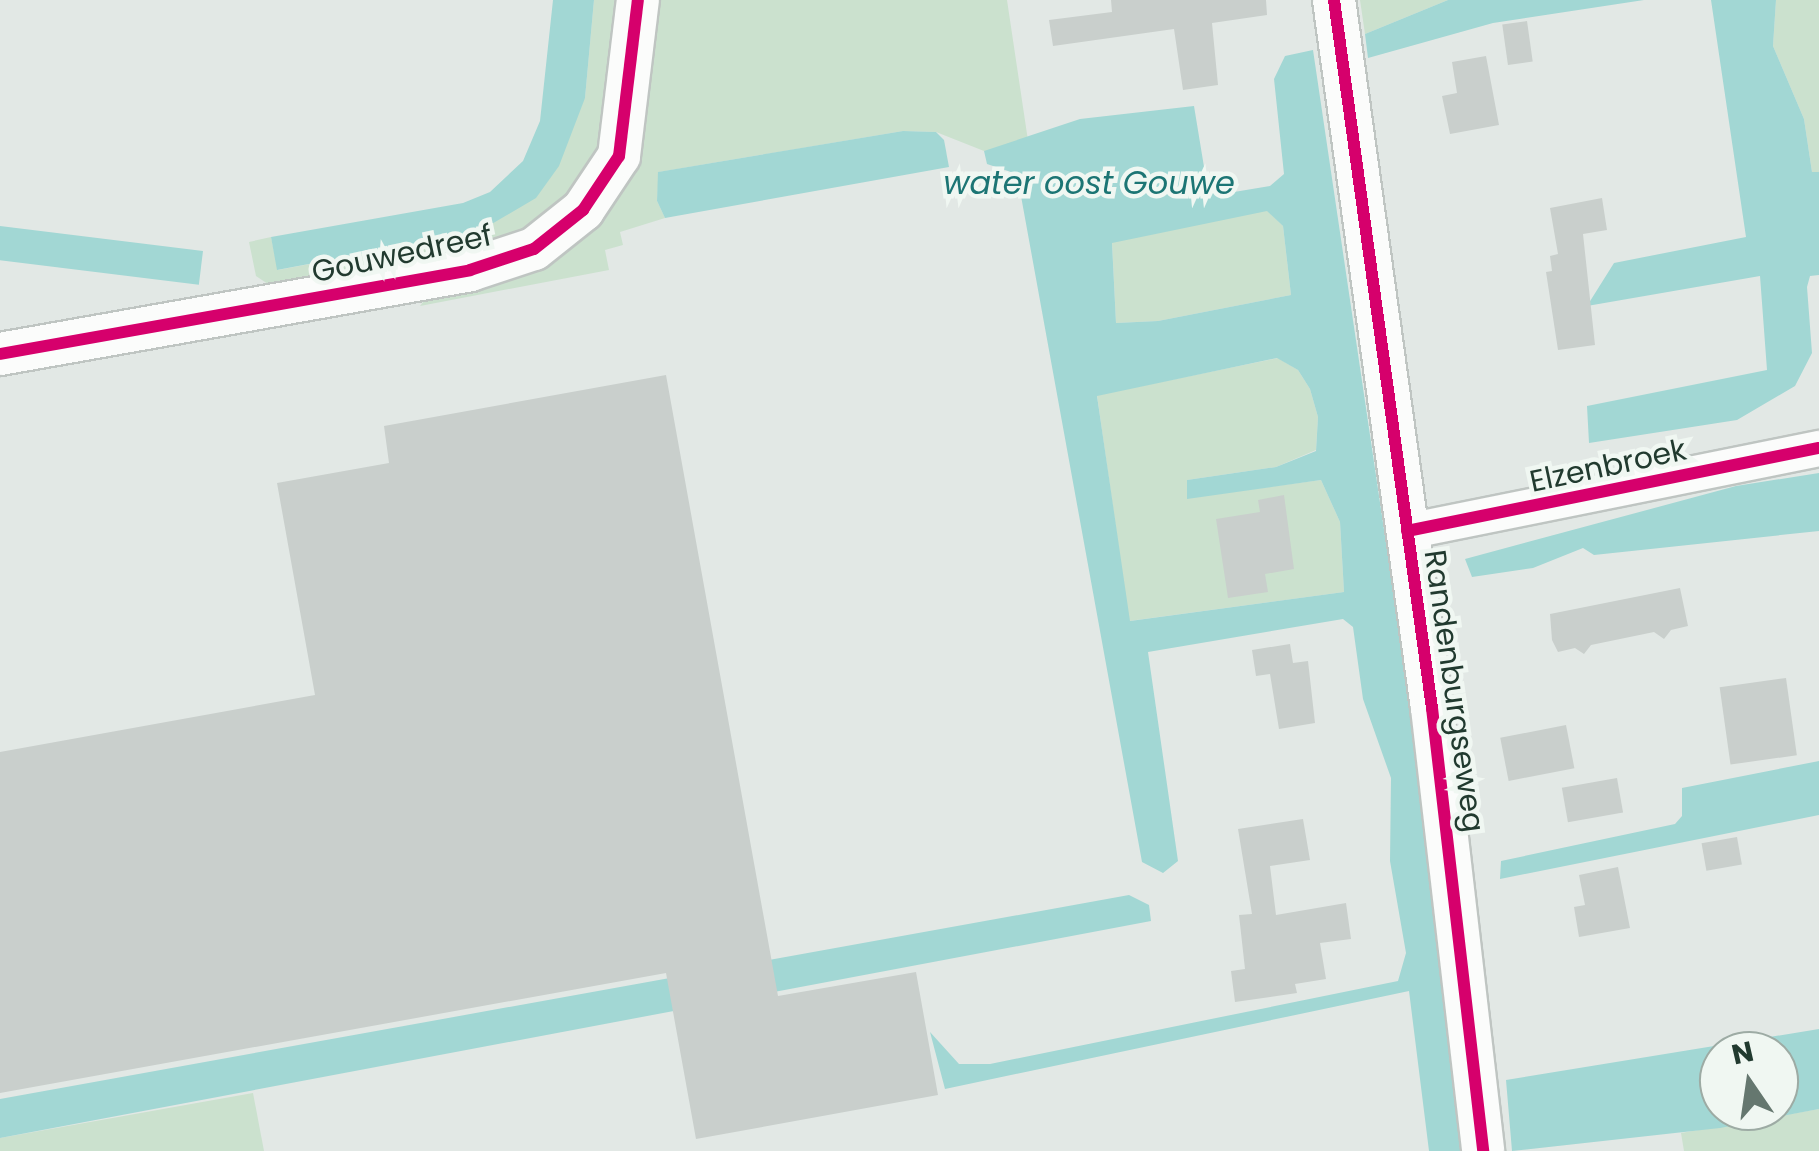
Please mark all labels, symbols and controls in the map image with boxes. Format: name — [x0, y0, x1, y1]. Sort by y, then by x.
water label: water oost Gouwe — [943, 164, 1235, 202]
street label: Gouwedreef — [309, 217, 495, 291]
street label: Elzenbroek — [1527, 432, 1689, 500]
street label: Randenburgseweg — [1416, 548, 1492, 834]
north arrow — [1699, 1031, 1799, 1131]
text: N — [1728, 1032, 1757, 1075]

